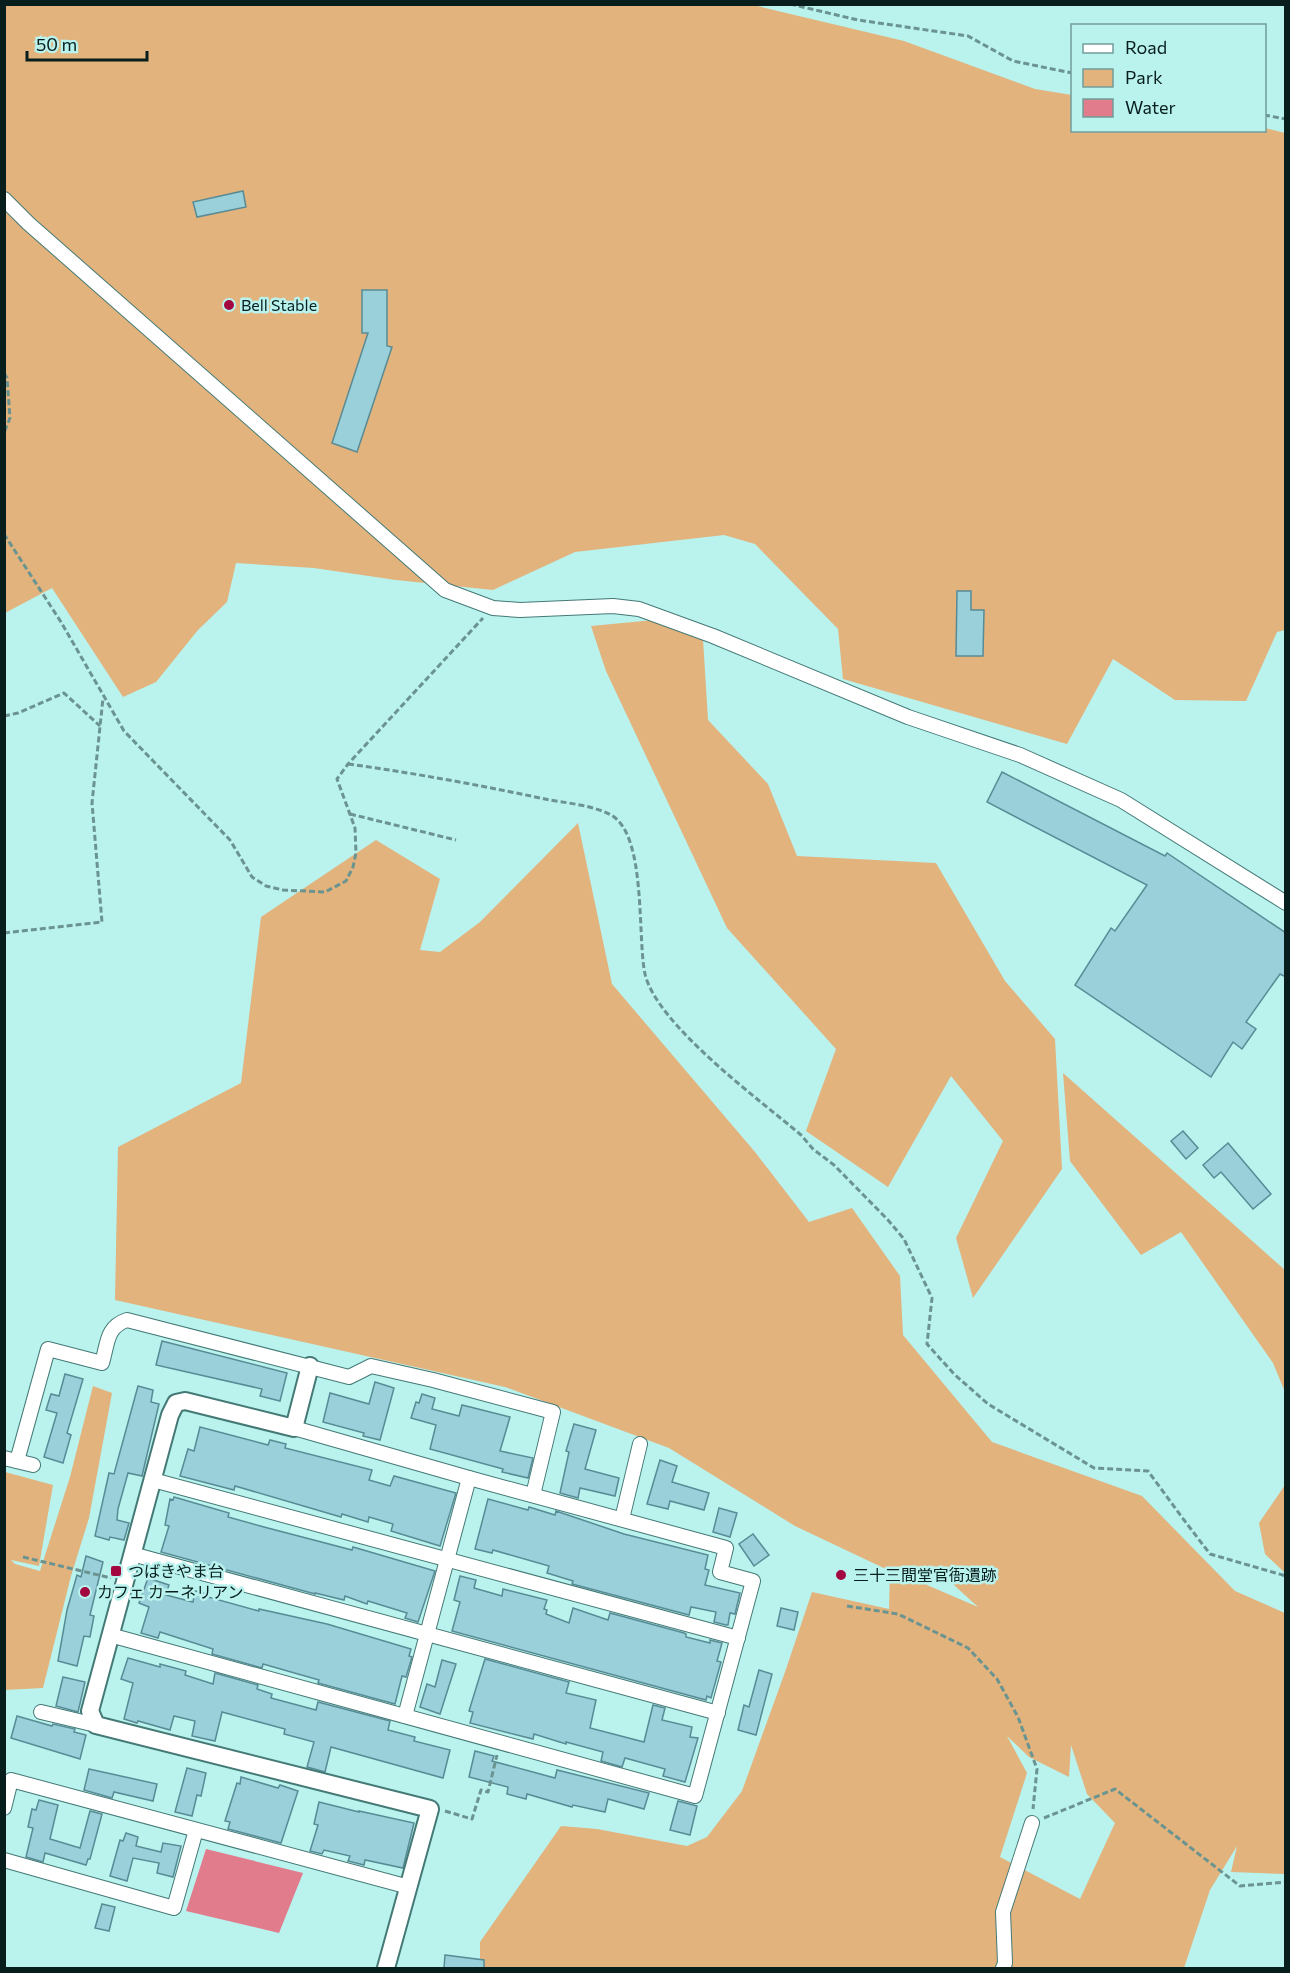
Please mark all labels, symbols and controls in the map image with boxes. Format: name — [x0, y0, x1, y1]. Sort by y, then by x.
scale bar — [27, 24, 147, 62]
legend — [1071, 24, 1266, 132]
text: 50 m — [36, 33, 77, 55]
text: Road — [1125, 36, 1167, 58]
text: Park — [1125, 66, 1163, 88]
text: Water — [1125, 96, 1176, 118]
place label: Bell Stable — [241, 295, 317, 314]
marker: Bell Stable — [222, 298, 236, 312]
place label: つばきやま台 — [128, 1561, 224, 1580]
marker: つばきやま台 — [109, 1564, 123, 1578]
place label: 三十三間堂官衙遺跡 — [853, 1565, 997, 1584]
marker: 三十三間堂官衙遺跡 — [834, 1568, 848, 1582]
place label: カフェ カーネリアン — [97, 1582, 243, 1601]
marker: カフェ カーネリアン — [78, 1585, 92, 1599]

